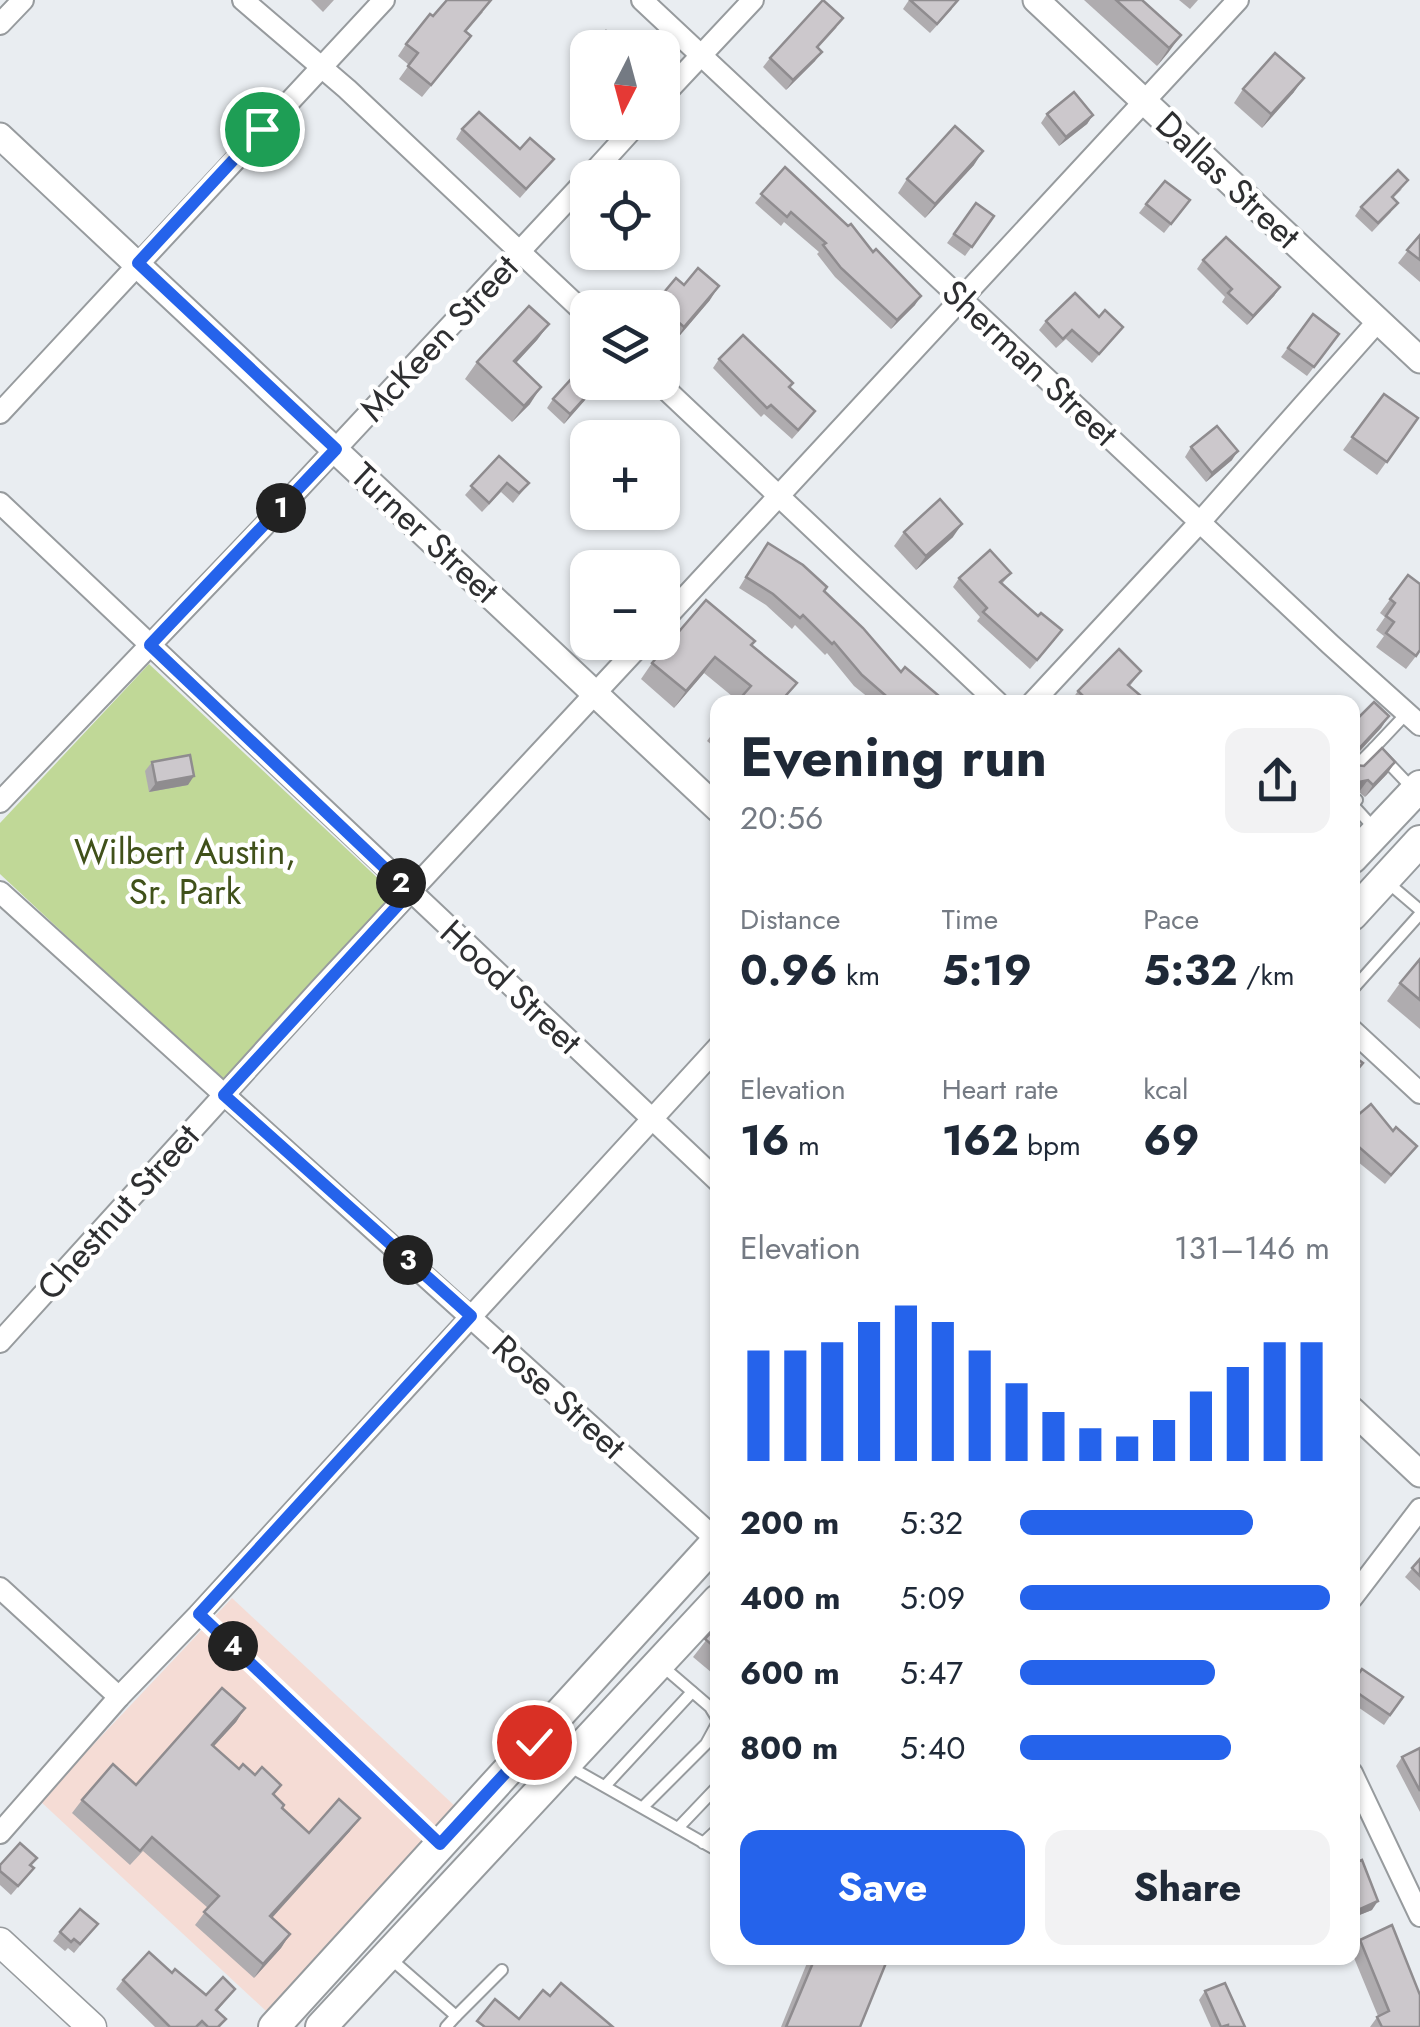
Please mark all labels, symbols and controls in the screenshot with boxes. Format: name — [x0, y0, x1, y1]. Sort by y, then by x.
north arrow — [570, 30, 680, 140]
map controls — [570, 30, 680, 660]
pin — [220, 87, 305, 172]
street label: Dallas Street — [1145, 100, 1312, 261]
icon: arrive — [235, 102, 290, 157]
button: locate — [570, 160, 680, 270]
street label: McKeen Street — [348, 243, 530, 433]
street label: Sherman Street — [931, 268, 1129, 458]
button: layers — [570, 290, 680, 400]
button: + — [570, 420, 680, 530]
street label: Turner Street — [340, 451, 511, 615]
pin: 1 — [256, 483, 306, 533]
text: 1 — [274, 487, 288, 528]
button: − — [570, 550, 680, 660]
text: Evening run — [740, 717, 1047, 797]
button: share — [1225, 728, 1330, 833]
text: 20:56 — [740, 795, 824, 841]
park label: Wilbert Austin, Sr. Park — [74, 827, 296, 917]
pin: 2 — [376, 858, 426, 908]
text: 2 — [392, 862, 410, 903]
text: Distance — [740, 899, 840, 940]
text: Time — [942, 899, 998, 940]
text: Pace — [1143, 899, 1199, 940]
street label: Hood Street — [429, 908, 593, 1066]
text: 0.96 — [740, 940, 838, 1001]
text: 5:19 — [942, 940, 1032, 1001]
text: 5:32 — [1143, 940, 1238, 1001]
text: km — [838, 955, 880, 996]
text: /km — [1238, 955, 1295, 996]
text: Elevation — [740, 1069, 846, 1110]
text: Heart rate — [942, 1069, 1059, 1110]
text: kcal — [1143, 1069, 1189, 1110]
text: 16 — [740, 1110, 789, 1171]
text: 162 — [942, 1110, 1019, 1171]
text: 69 — [1143, 1110, 1200, 1171]
street label: Chestnut Street — [25, 1112, 211, 1311]
text: m — [789, 1125, 820, 1166]
text: bpm — [1019, 1125, 1081, 1166]
text: Elevation — [740, 1225, 861, 1271]
text: 131–146 m — [1174, 1225, 1330, 1271]
pin: 3 — [383, 1235, 433, 1285]
text: 3 — [399, 1239, 417, 1280]
street label: Rose Street — [481, 1323, 637, 1471]
text: 200 m — [740, 1500, 839, 1546]
text: 5:32 — [900, 1500, 963, 1546]
text: 400 m — [740, 1575, 841, 1621]
text: 5:09 — [900, 1575, 965, 1621]
pin: 4 — [208, 1621, 258, 1671]
text: 4 — [223, 1625, 243, 1666]
text: 600 m — [740, 1650, 840, 1696]
text: 5:47 — [900, 1650, 963, 1696]
pin — [492, 1700, 577, 1785]
icon: check — [507, 1715, 562, 1770]
text: 800 m — [740, 1725, 838, 1771]
text: 5:40 — [900, 1725, 966, 1771]
button: Save — [740, 1830, 1025, 1945]
button: Share — [1045, 1830, 1330, 1945]

